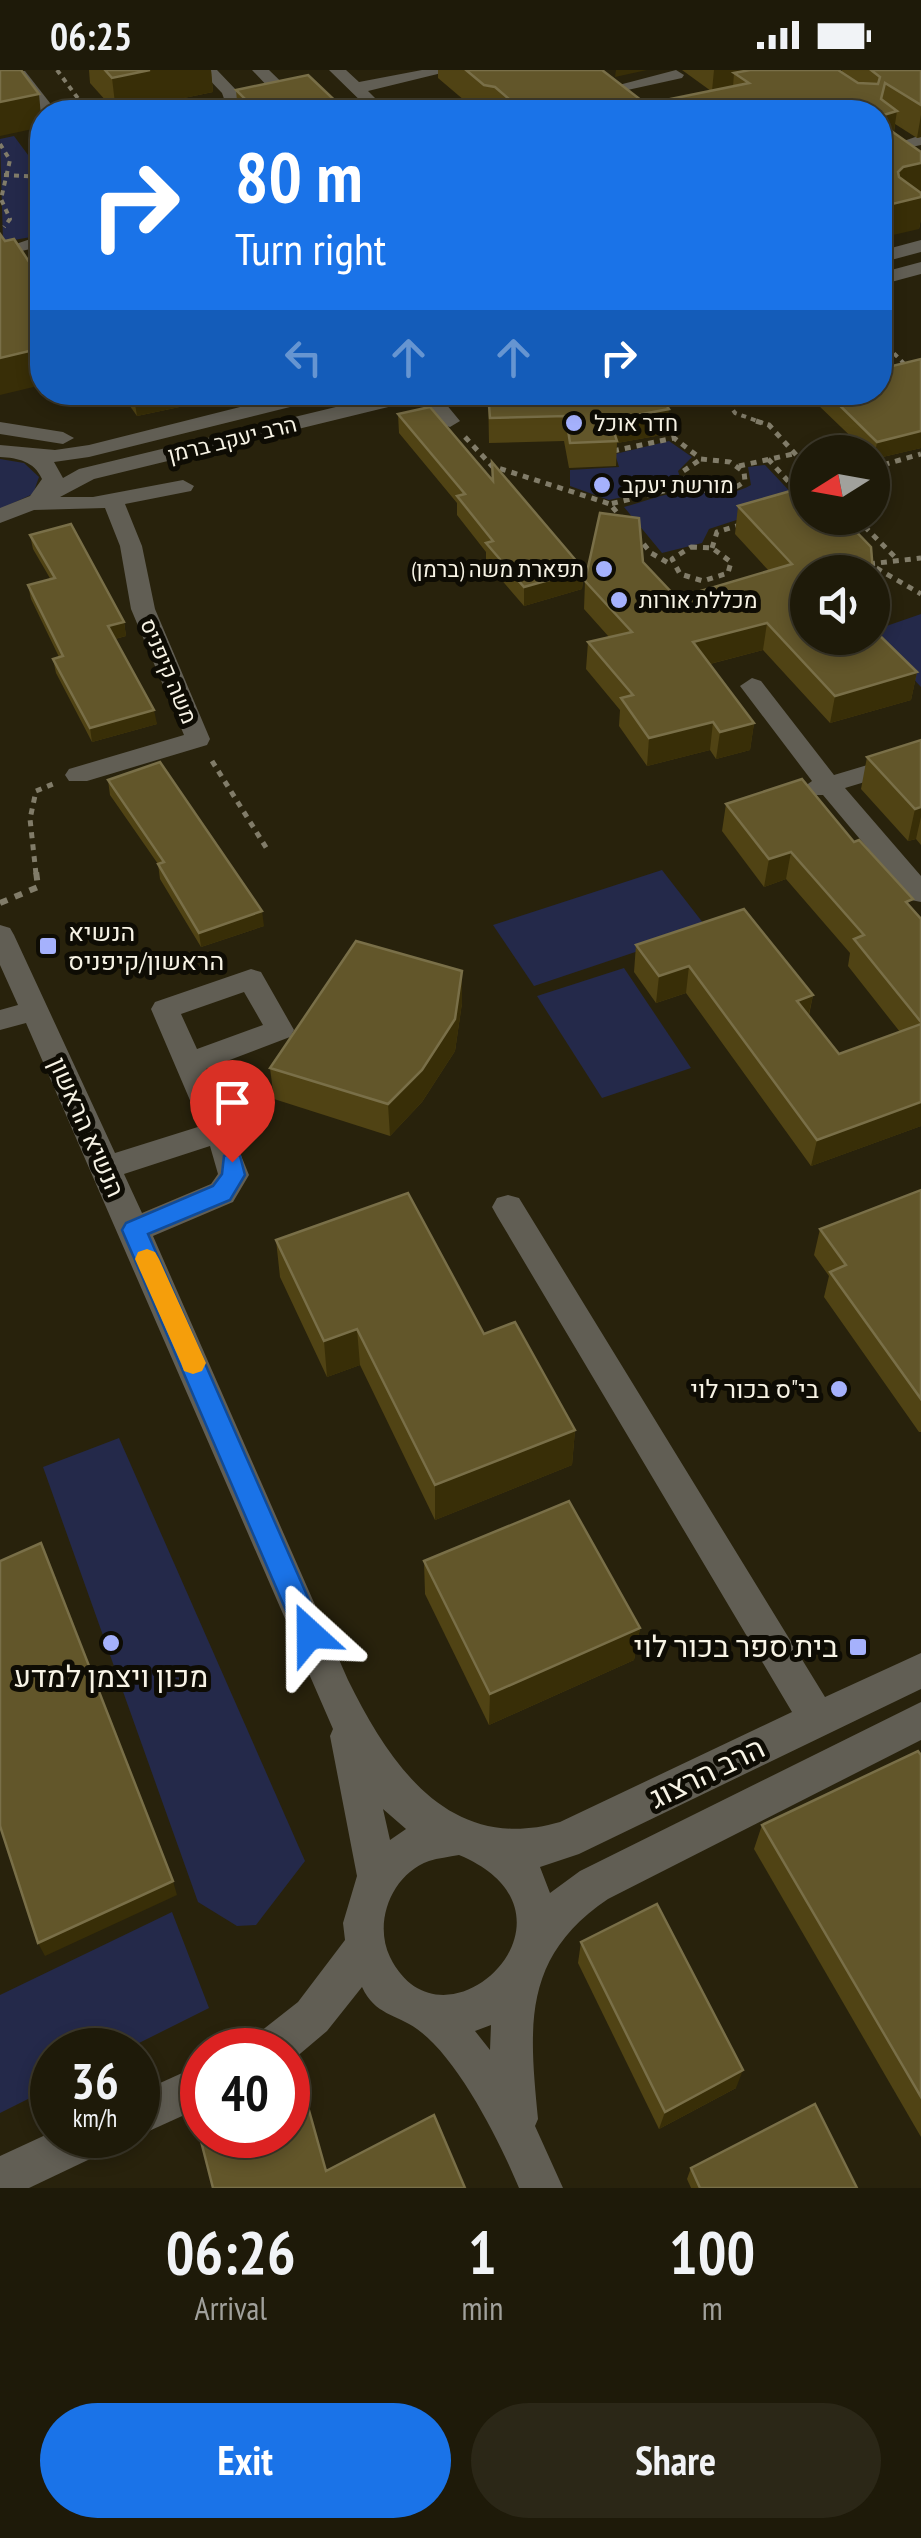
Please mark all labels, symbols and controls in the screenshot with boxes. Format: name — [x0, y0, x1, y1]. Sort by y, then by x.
text: 06:25 — [50, 11, 132, 60]
text: 80 m — [235, 131, 363, 221]
icon: right — [70, 140, 200, 270]
text: Turn right — [235, 219, 386, 277]
icon: left — [276, 330, 331, 385]
icon: ahead — [381, 330, 436, 385]
icon: ahead — [486, 330, 541, 385]
icon: right — [591, 330, 646, 385]
street label: הרב יעקב ברמן — [165, 409, 299, 469]
place label: חדר אוכל — [594, 409, 678, 437]
marker: חדר אוכל — [563, 412, 585, 434]
north arrow — [790, 435, 890, 535]
map controls — [790, 435, 890, 655]
place label: מורשת יעקב — [622, 471, 734, 499]
marker: מורשת יעקב — [591, 474, 613, 496]
place label: תפארת משה (ברמן) — [411, 555, 584, 583]
button: sound — [790, 555, 890, 655]
marker: תפארת משה (ברמן) — [593, 558, 615, 580]
place label: מכללת אורות — [639, 586, 757, 614]
marker: מכללת אורות — [608, 589, 630, 611]
street label: משה קיפניס — [134, 614, 204, 728]
place label: הנשיא הראשון/קיפניס — [68, 916, 224, 977]
marker: הנשיא הראשון/קיפניס — [37, 935, 59, 957]
street label: הנשיא הראשון — [42, 1052, 132, 1202]
pin — [190, 1060, 275, 1163]
icon: arrive — [205, 1075, 260, 1130]
place label: בי"ס בכור לוי — [691, 1373, 819, 1405]
marker: בי"ס בכור לוי — [828, 1378, 850, 1400]
position arrow — [258, 1582, 362, 1686]
place label: בית ספר בכור לוי — [634, 1626, 838, 1665]
marker: מכון ויצמן למדע — [100, 1632, 122, 1654]
marker: בית ספר בכור לוי — [847, 1636, 869, 1658]
place label: מכון ויצמן למדע — [14, 1656, 208, 1695]
street label: הרב הרצוג — [642, 1727, 770, 1816]
speed limit sign: 40 — [180, 2028, 310, 2158]
text: 36 — [71, 2048, 119, 2113]
text: km/h — [73, 2102, 117, 2134]
text: 06:26 — [166, 2213, 296, 2291]
text: 1 — [468, 2213, 497, 2291]
text: 100 — [669, 2213, 755, 2291]
text: Arrival — [195, 2287, 267, 2329]
text: min — [461, 2287, 503, 2329]
text: m — [702, 2287, 723, 2329]
button: Exit — [40, 2403, 451, 2518]
button: Share — [471, 2403, 881, 2518]

